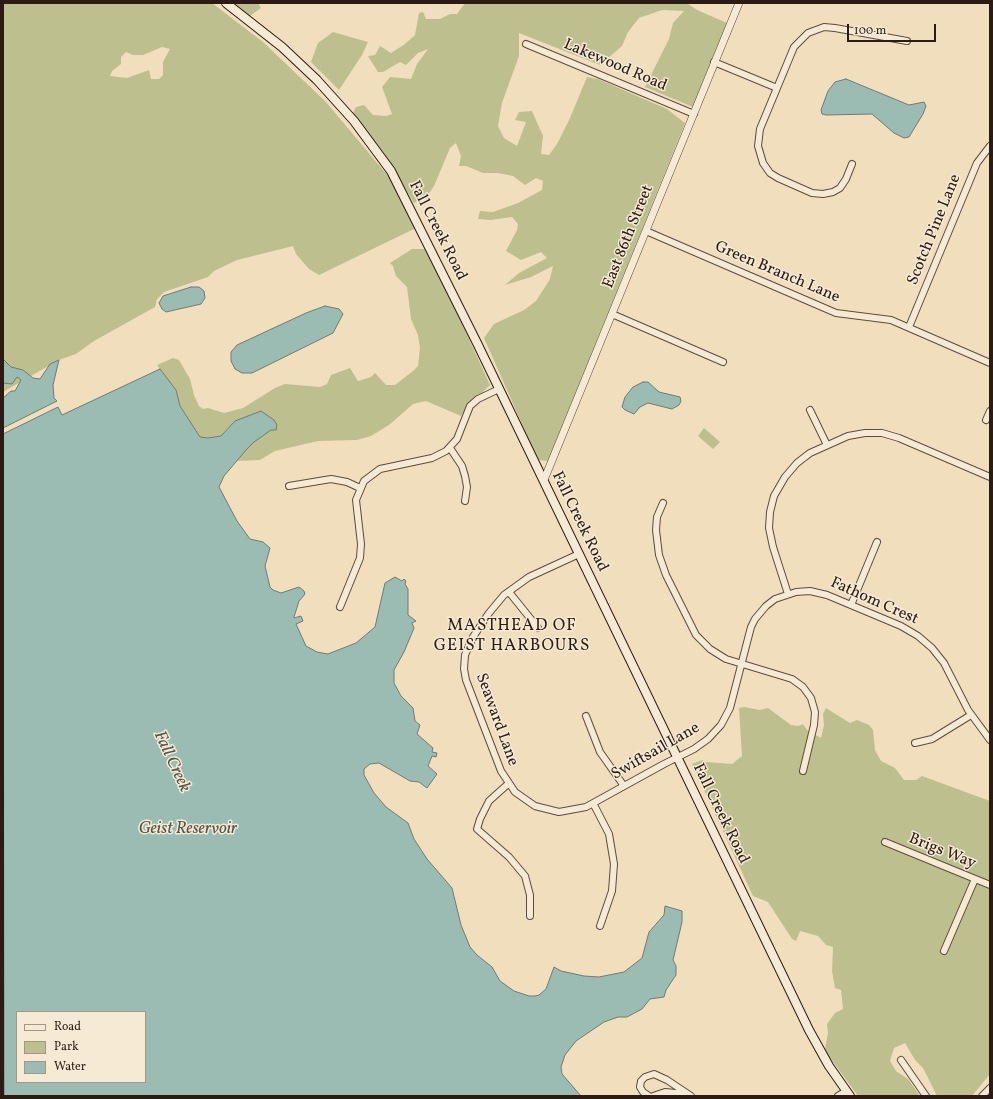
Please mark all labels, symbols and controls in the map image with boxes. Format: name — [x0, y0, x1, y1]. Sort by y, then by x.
scale bar — [849, 16, 938, 42]
text: 100 m — [854, 23, 886, 39]
street label: Lakewood Road — [560, 36, 670, 96]
street label: Scotch Pine Lane — [904, 172, 966, 288]
street label: Fall Creek Road — [404, 178, 470, 284]
street label: East 86th Street — [600, 183, 658, 291]
street label: Green Branch Lane — [712, 238, 842, 308]
street label: Fall Creek Road — [546, 469, 612, 575]
street label: Fathom Crest — [827, 574, 921, 630]
district label: MASTHEAD OF GEIST HARBOURS — [434, 617, 590, 657]
street label: Seaward Lane — [470, 671, 522, 769]
street label: Swiftsail Lane — [608, 719, 704, 785]
water label: Fall Creek — [148, 728, 194, 796]
street label: Fall Creek Road — [687, 761, 753, 867]
water label: Geist Reservoir — [139, 820, 237, 840]
street label: Brigs Way — [906, 830, 978, 874]
legend — [16, 1011, 146, 1083]
text: Road — [54, 1019, 81, 1035]
text: Park — [54, 1039, 79, 1055]
text: Water — [54, 1059, 86, 1075]

